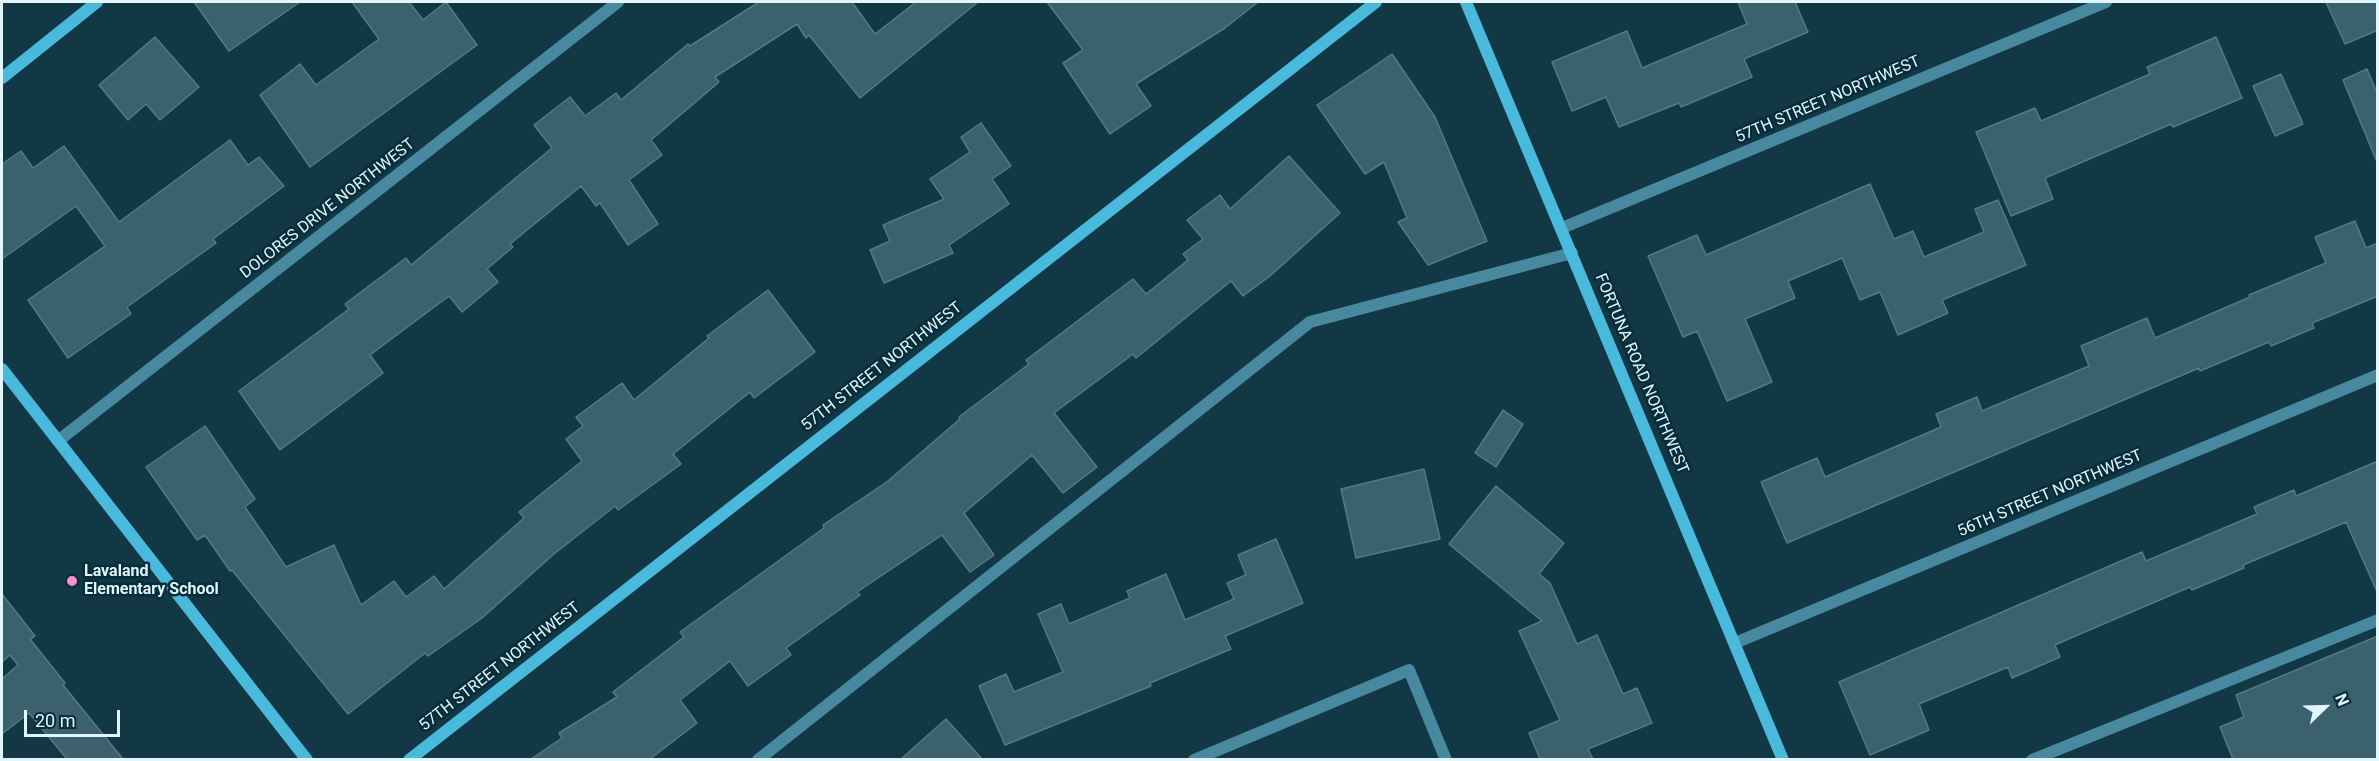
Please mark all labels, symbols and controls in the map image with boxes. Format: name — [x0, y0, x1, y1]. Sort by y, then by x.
street label: 57TH STREET NORTHWEST — [1733, 52, 1923, 148]
street label: DOLORES DRIVE NORTHWEST — [237, 135, 419, 283]
street label: FORTUNA ROAD NORTHWEST — [1590, 271, 1692, 477]
street label: 57TH STREET NORTHWEST — [798, 298, 966, 436]
street label: 56TH STREET NORTHWEST — [1955, 446, 2145, 542]
place label: Lavaland Elementary School — [84, 562, 219, 600]
marker: Lavaland Elementary School — [65, 574, 79, 588]
street label: 57TH STREET NORTHWEST — [416, 598, 584, 736]
north arrow — [2295, 677, 2355, 737]
text: N — [2331, 691, 2353, 709]
scale bar — [27, 698, 123, 736]
text: 20 m — [35, 710, 75, 731]

